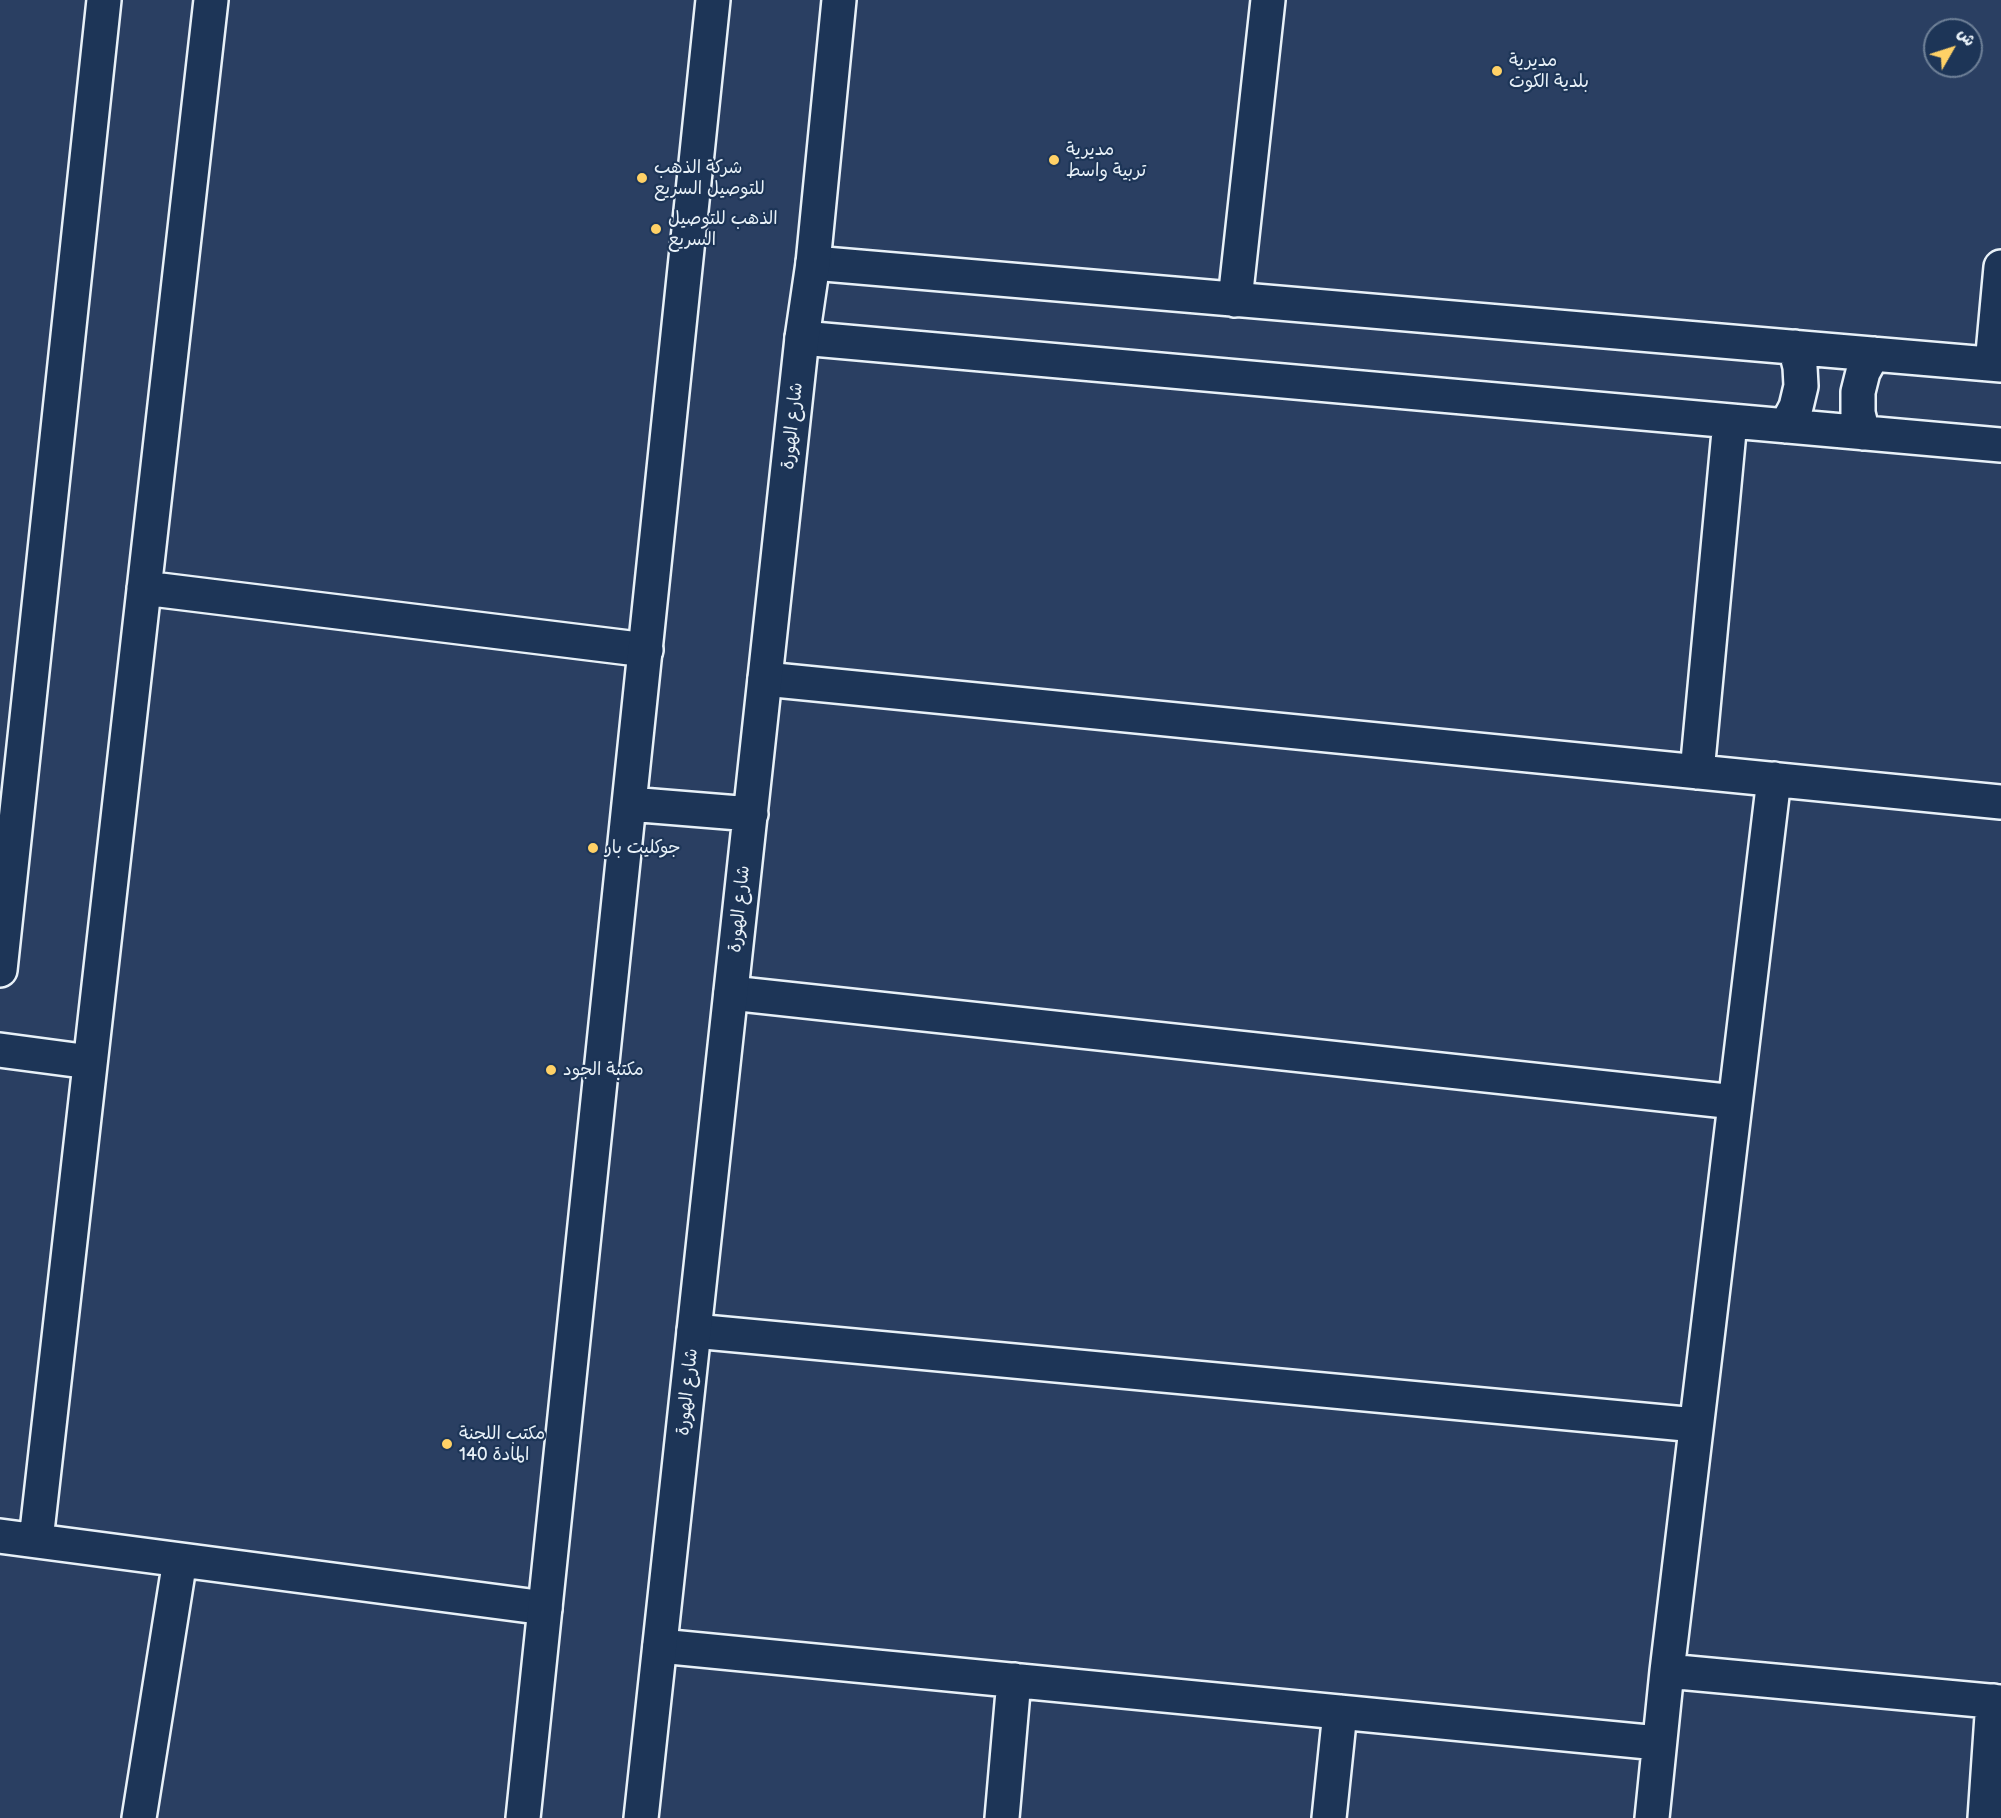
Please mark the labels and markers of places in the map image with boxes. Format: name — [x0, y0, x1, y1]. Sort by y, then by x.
place label: مديرية بلدية الكوت — [1509, 50, 1589, 92]
marker: مديرية بلدية الكوت — [1490, 64, 1504, 78]
place label: مديرية تربية واسط — [1066, 139, 1146, 182]
marker: مديرية تربية واسط — [1047, 153, 1061, 167]
place label: شركة الذهب للتوصيل السريع — [654, 157, 765, 200]
marker: شركة الذهب للتوصيل السريع — [635, 171, 649, 185]
place label: الذهب للتوصيل السريع — [668, 208, 778, 250]
marker: الذهب للتوصيل السريع — [649, 222, 663, 236]
place label: جوكليت بار — [605, 837, 681, 859]
marker: جوكليت بار — [586, 841, 600, 855]
place label: مكتبة الجود — [563, 1059, 644, 1081]
marker: مكتبة الجود — [544, 1063, 558, 1077]
place label: مكتب اللجنة المادة 140 — [459, 1423, 545, 1466]
marker: مكتب اللجنة المادة 140 — [440, 1437, 454, 1451]

